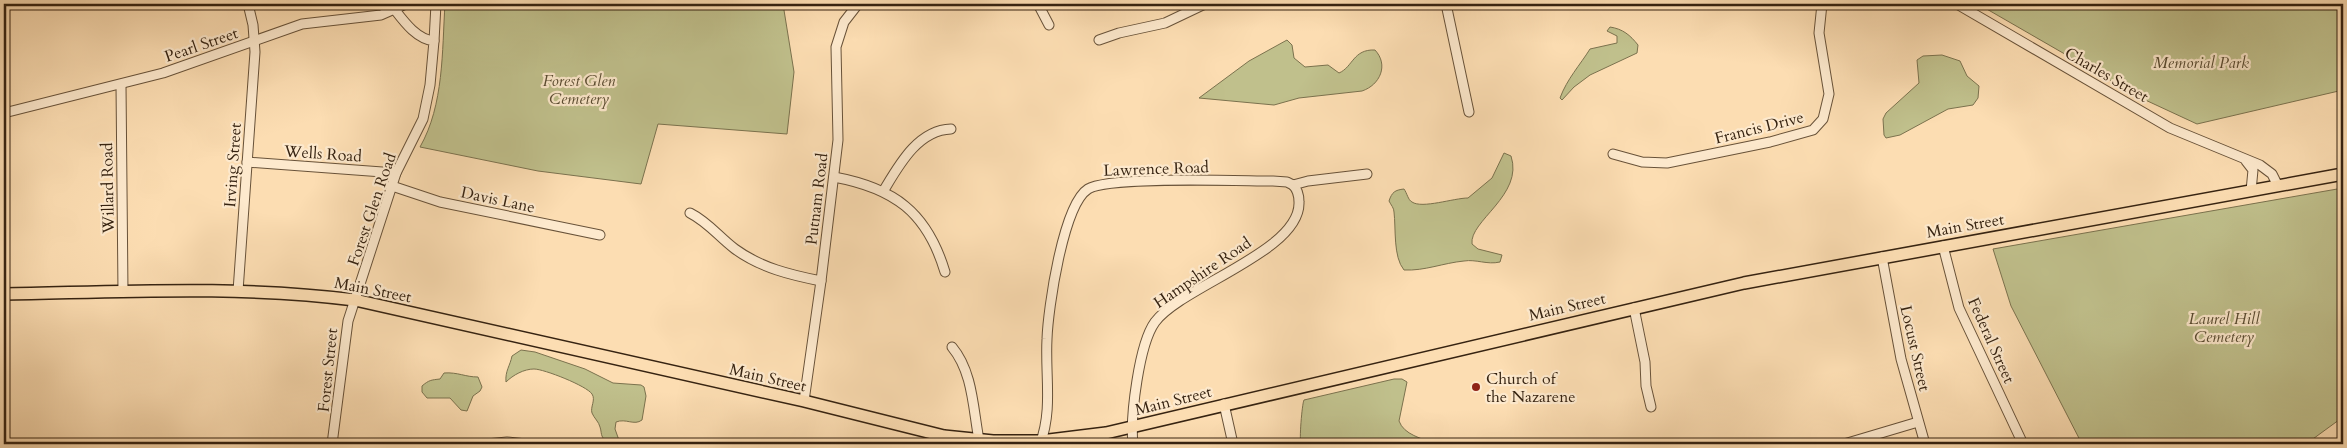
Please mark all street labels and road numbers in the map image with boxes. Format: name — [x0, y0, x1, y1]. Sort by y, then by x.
street label: Pearl Street — [162, 22, 241, 68]
street label: Charles Street — [2061, 42, 2152, 108]
street label: Francis Drive — [1712, 106, 1806, 150]
street label: Irving Street — [219, 122, 247, 208]
street label: Wells Road — [282, 140, 363, 168]
street label: Willard Road — [96, 142, 120, 235]
street label: Forest Glen Road — [342, 149, 402, 269]
street label: Putnam Road — [800, 151, 834, 246]
street label: Lawrence Road — [1103, 156, 1210, 182]
street label: Davis Lane — [459, 181, 537, 219]
street label: Main Street — [1925, 208, 2006, 244]
street label: Hampshire Road — [1149, 232, 1256, 314]
street label: Main Street — [332, 272, 413, 308]
street label: Main Street — [1527, 287, 1608, 327]
street label: Federal Street — [1962, 294, 2020, 387]
street label: Locust Street — [1894, 303, 1936, 393]
street label: Forest Street — [313, 327, 343, 413]
street label: Main Street — [727, 358, 808, 398]
street label: Main Street — [1133, 381, 1214, 421]

